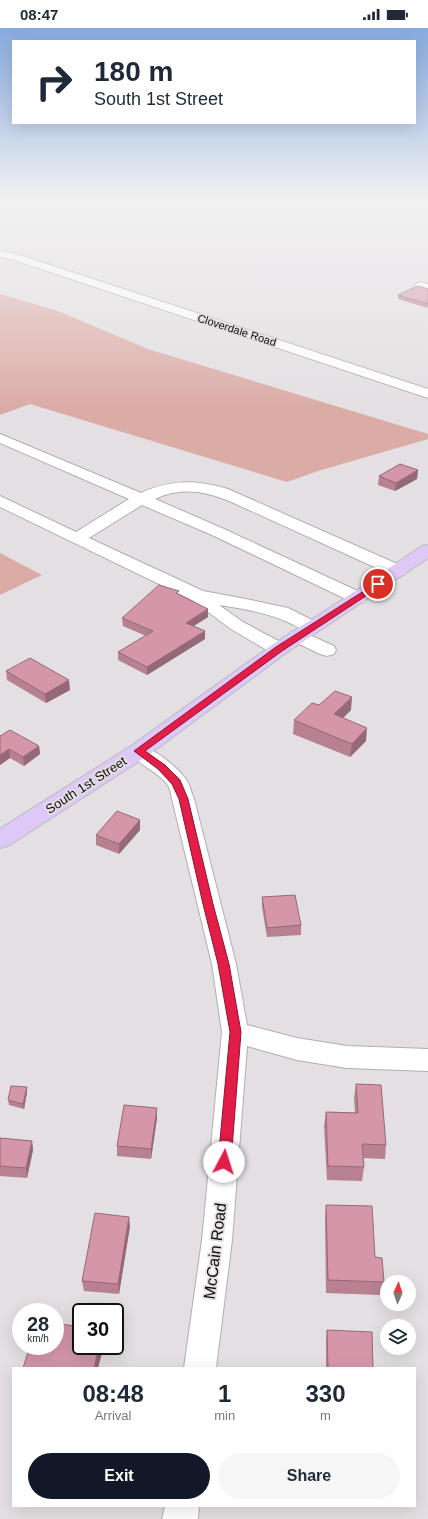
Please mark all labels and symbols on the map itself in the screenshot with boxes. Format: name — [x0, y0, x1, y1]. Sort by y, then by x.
street label: Cloverdale Road — [196, 312, 278, 348]
pin — [361, 567, 395, 601]
street label: South 1st Street — [43, 753, 129, 817]
position arrow — [203, 1141, 245, 1183]
street label: McCain Road — [201, 1202, 229, 1300]
north arrow — [380, 1275, 416, 1311]
speed limit sign: 30 — [72, 1303, 124, 1355]

